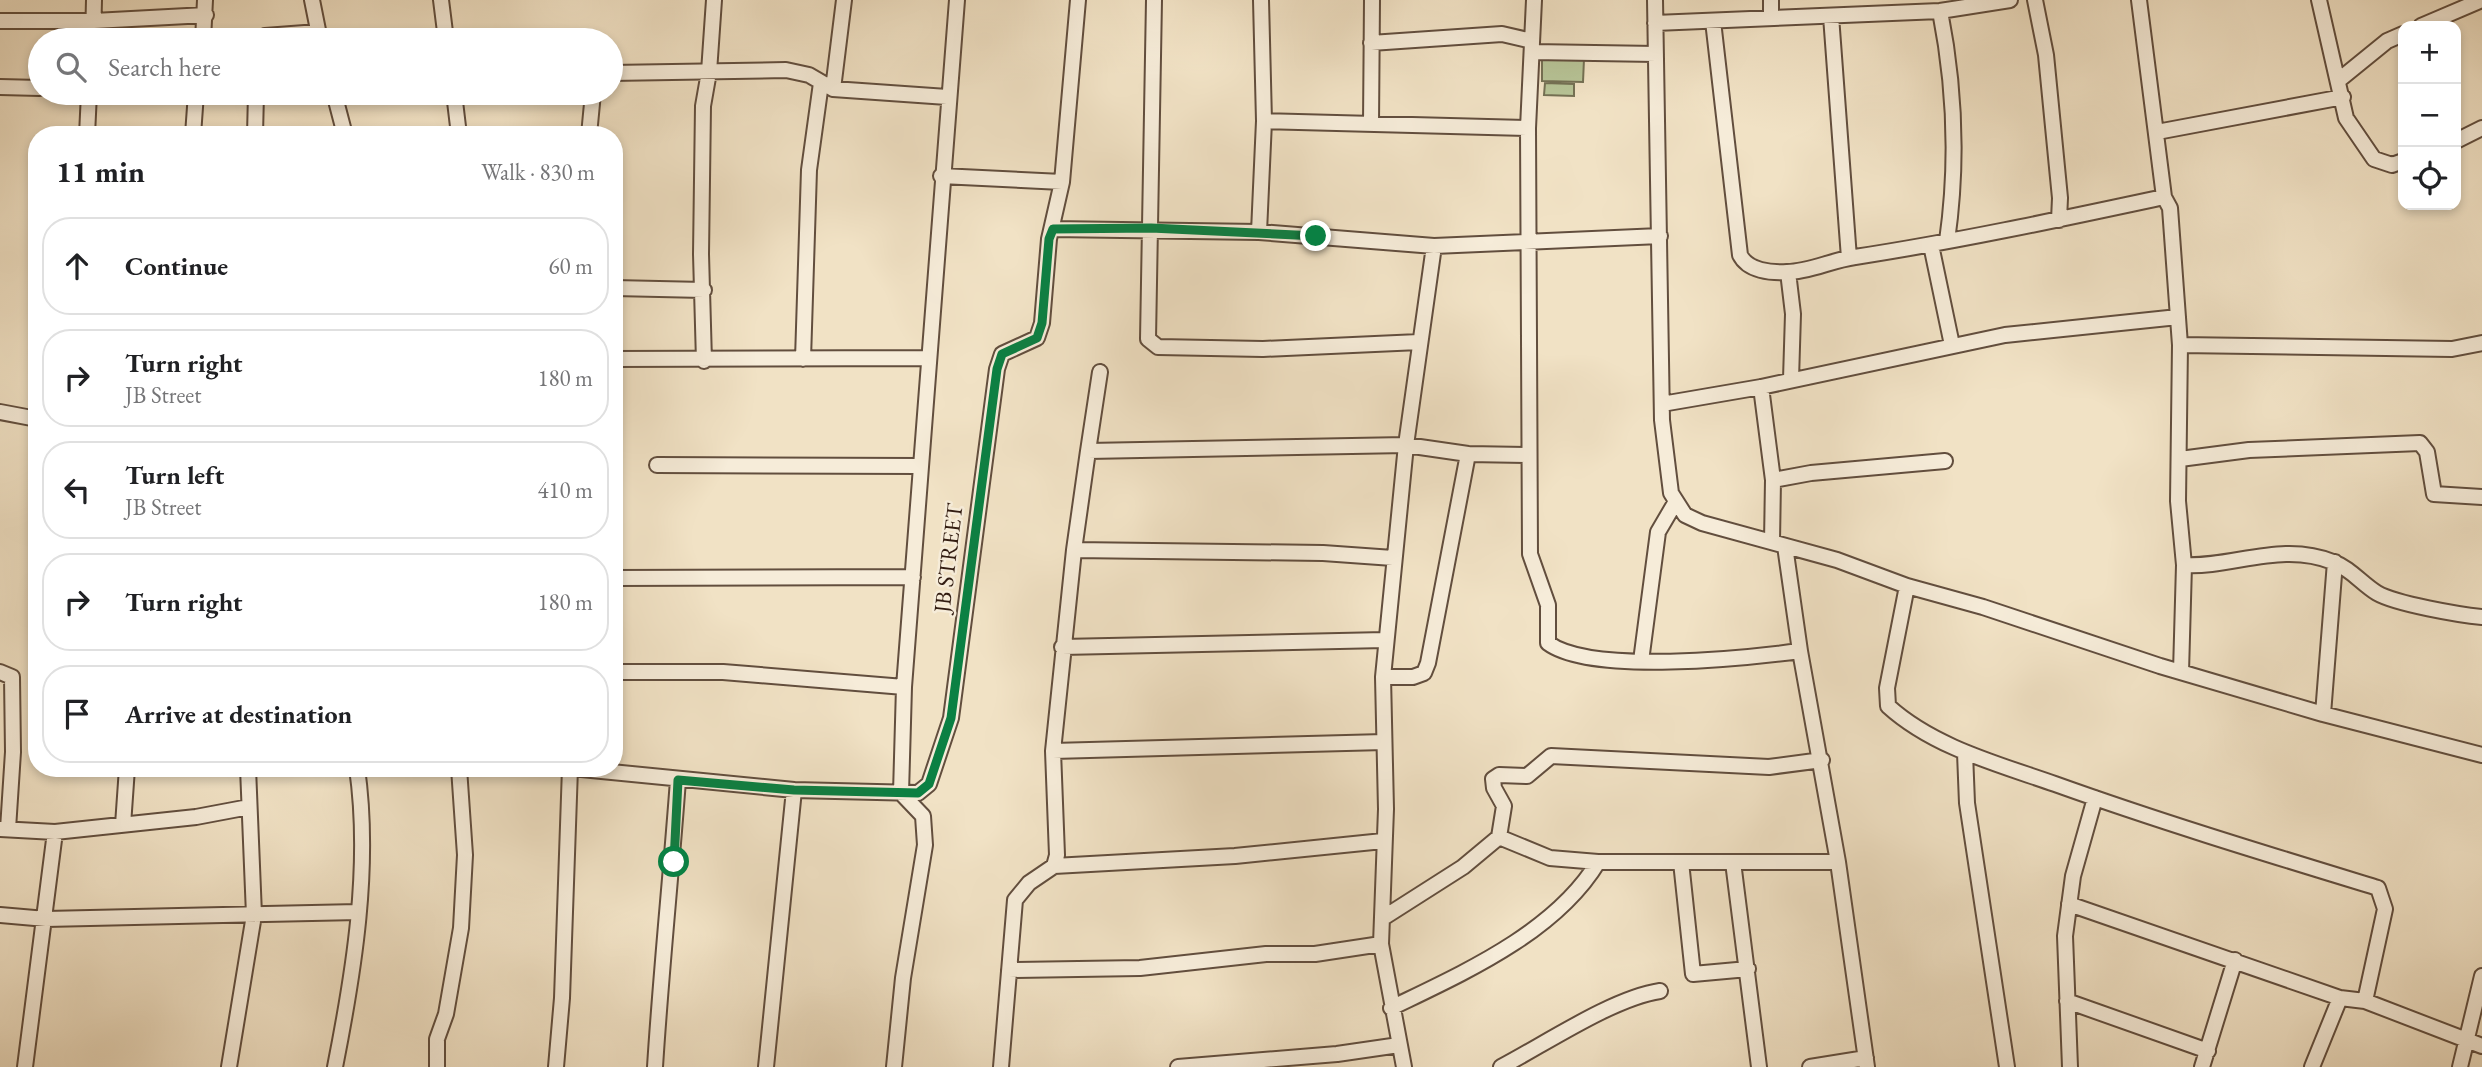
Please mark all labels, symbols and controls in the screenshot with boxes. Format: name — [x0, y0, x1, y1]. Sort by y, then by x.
map controls — [2398, 21, 2461, 210]
button: + — [2398, 21, 2461, 84]
search box — [28, 28, 623, 105]
icon: search — [52, 48, 90, 86]
text: Search here — [108, 50, 221, 84]
button: − — [2398, 84, 2461, 147]
button: locate — [2398, 147, 2461, 210]
text: 11 min — [56, 152, 145, 191]
text: Walk · 830 m — [481, 157, 595, 187]
route end — [1300, 220, 1331, 251]
icon: ahead — [58, 247, 96, 285]
text: Continue — [125, 249, 228, 283]
text: 60 m — [548, 251, 593, 281]
text: Turn right — [125, 346, 243, 380]
icon: right — [58, 359, 96, 397]
text: 180 m — [537, 363, 593, 393]
text: JB Street — [125, 380, 201, 410]
text: Turn left — [125, 458, 224, 492]
icon: left — [58, 471, 96, 509]
text: 410 m — [537, 475, 593, 505]
text: JB Street — [125, 492, 201, 522]
street label: JB STREET — [926, 501, 970, 616]
icon: right — [58, 583, 96, 621]
text: Turn right — [125, 585, 243, 619]
text: 180 m — [537, 587, 593, 617]
icon: arrive — [58, 695, 96, 733]
text: Arrive at destination — [125, 697, 352, 731]
route start — [658, 846, 689, 877]

